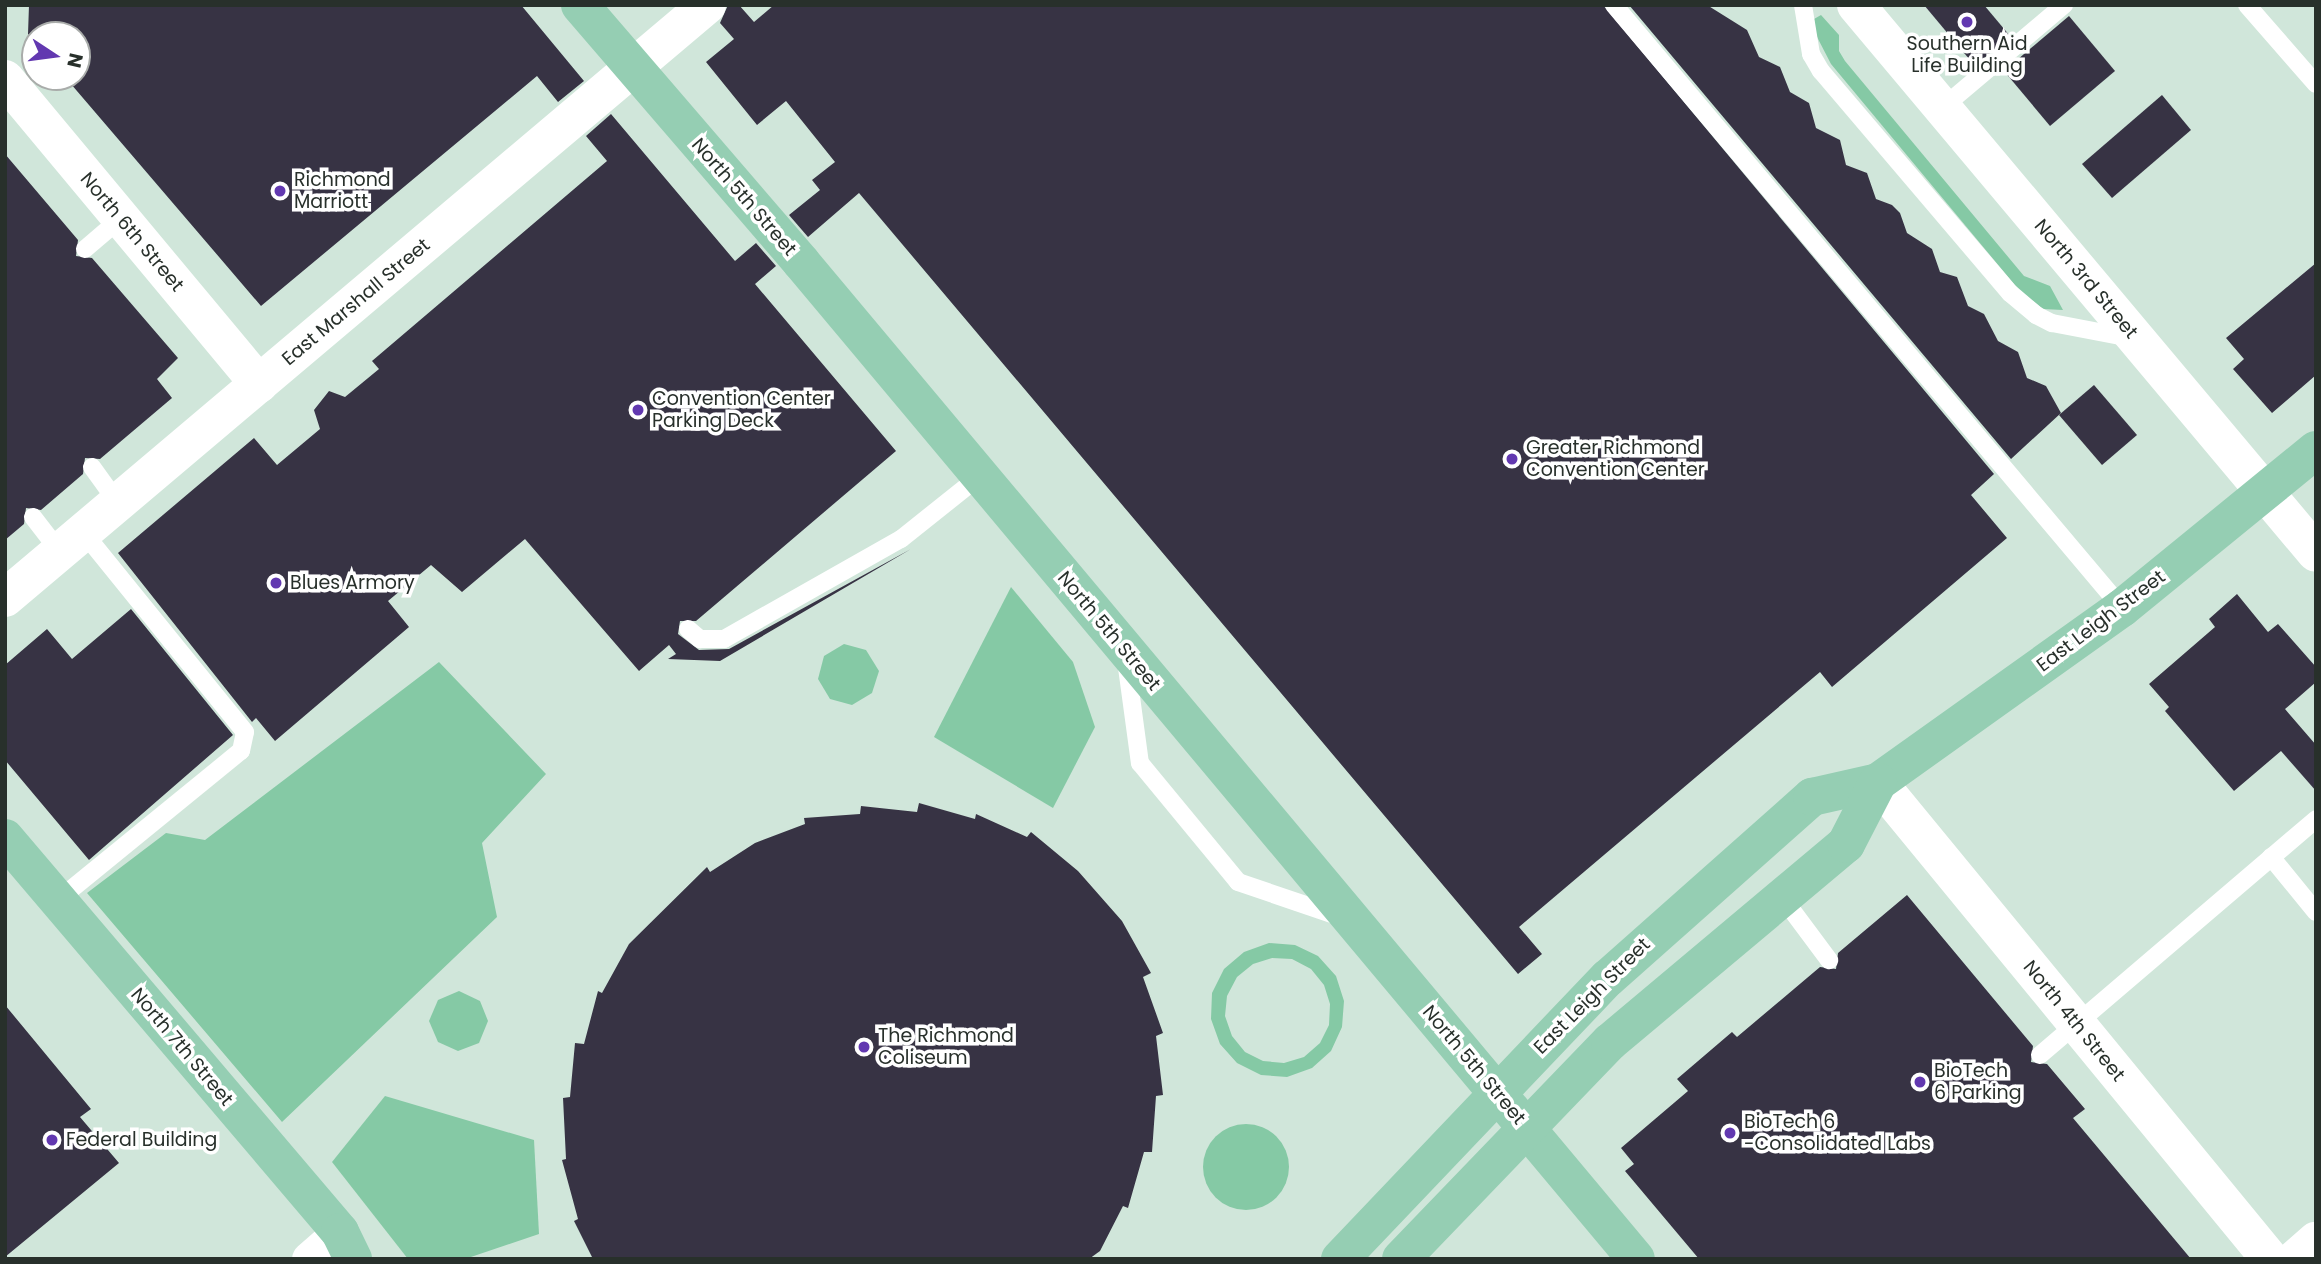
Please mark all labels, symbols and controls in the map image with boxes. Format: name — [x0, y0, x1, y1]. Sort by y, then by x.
marker: Southern Aid Life Building — [1959, 14, 1975, 30]
north arrow — [21, 21, 91, 91]
place label: Southern Aid Life Building — [1907, 33, 2027, 77]
text: N — [60, 50, 90, 70]
street label: North 5th Street — [687, 133, 801, 261]
street label: North 6th Street — [76, 168, 188, 296]
place label: Richmond Marriott — [294, 169, 391, 213]
marker: Richmond Marriott — [272, 183, 288, 199]
street label: North 3rd Street — [2030, 215, 2142, 343]
street label: East Marshall Street — [278, 234, 434, 370]
place label: Convention Center Parking Deck — [652, 388, 831, 432]
marker: Convention Center Parking Deck — [630, 402, 646, 418]
place label: Greater Richmond Convention Center — [1526, 437, 1705, 481]
marker: Greater Richmond Convention Center — [1504, 451, 1520, 467]
street label: East Leigh Street — [2032, 565, 2170, 677]
street label: North 5th Street — [1053, 567, 1165, 695]
place label: Blues Armory — [290, 572, 415, 594]
marker: Blues Armory — [268, 575, 284, 591]
street label: East Leigh Street — [1529, 933, 1655, 1059]
street label: North 4th Street — [2018, 956, 2130, 1086]
street label: North 7th Street — [126, 983, 238, 1111]
street label: North 5th Street — [1418, 1001, 1530, 1129]
place label: The Richmond Coliseum — [878, 1025, 1014, 1069]
marker: The Richmond Coliseum — [856, 1039, 872, 1055]
place label: BioTech 6 Parking — [1934, 1060, 2022, 1104]
marker: BioTech 6 Parking — [1912, 1074, 1928, 1090]
place label: BioTech 6 -Consolidated Labs — [1744, 1111, 1931, 1155]
marker: BioTech 6 -Consolidated Labs — [1722, 1125, 1738, 1141]
place label: Federal Building — [66, 1129, 217, 1151]
marker: Federal Building — [44, 1132, 60, 1148]

